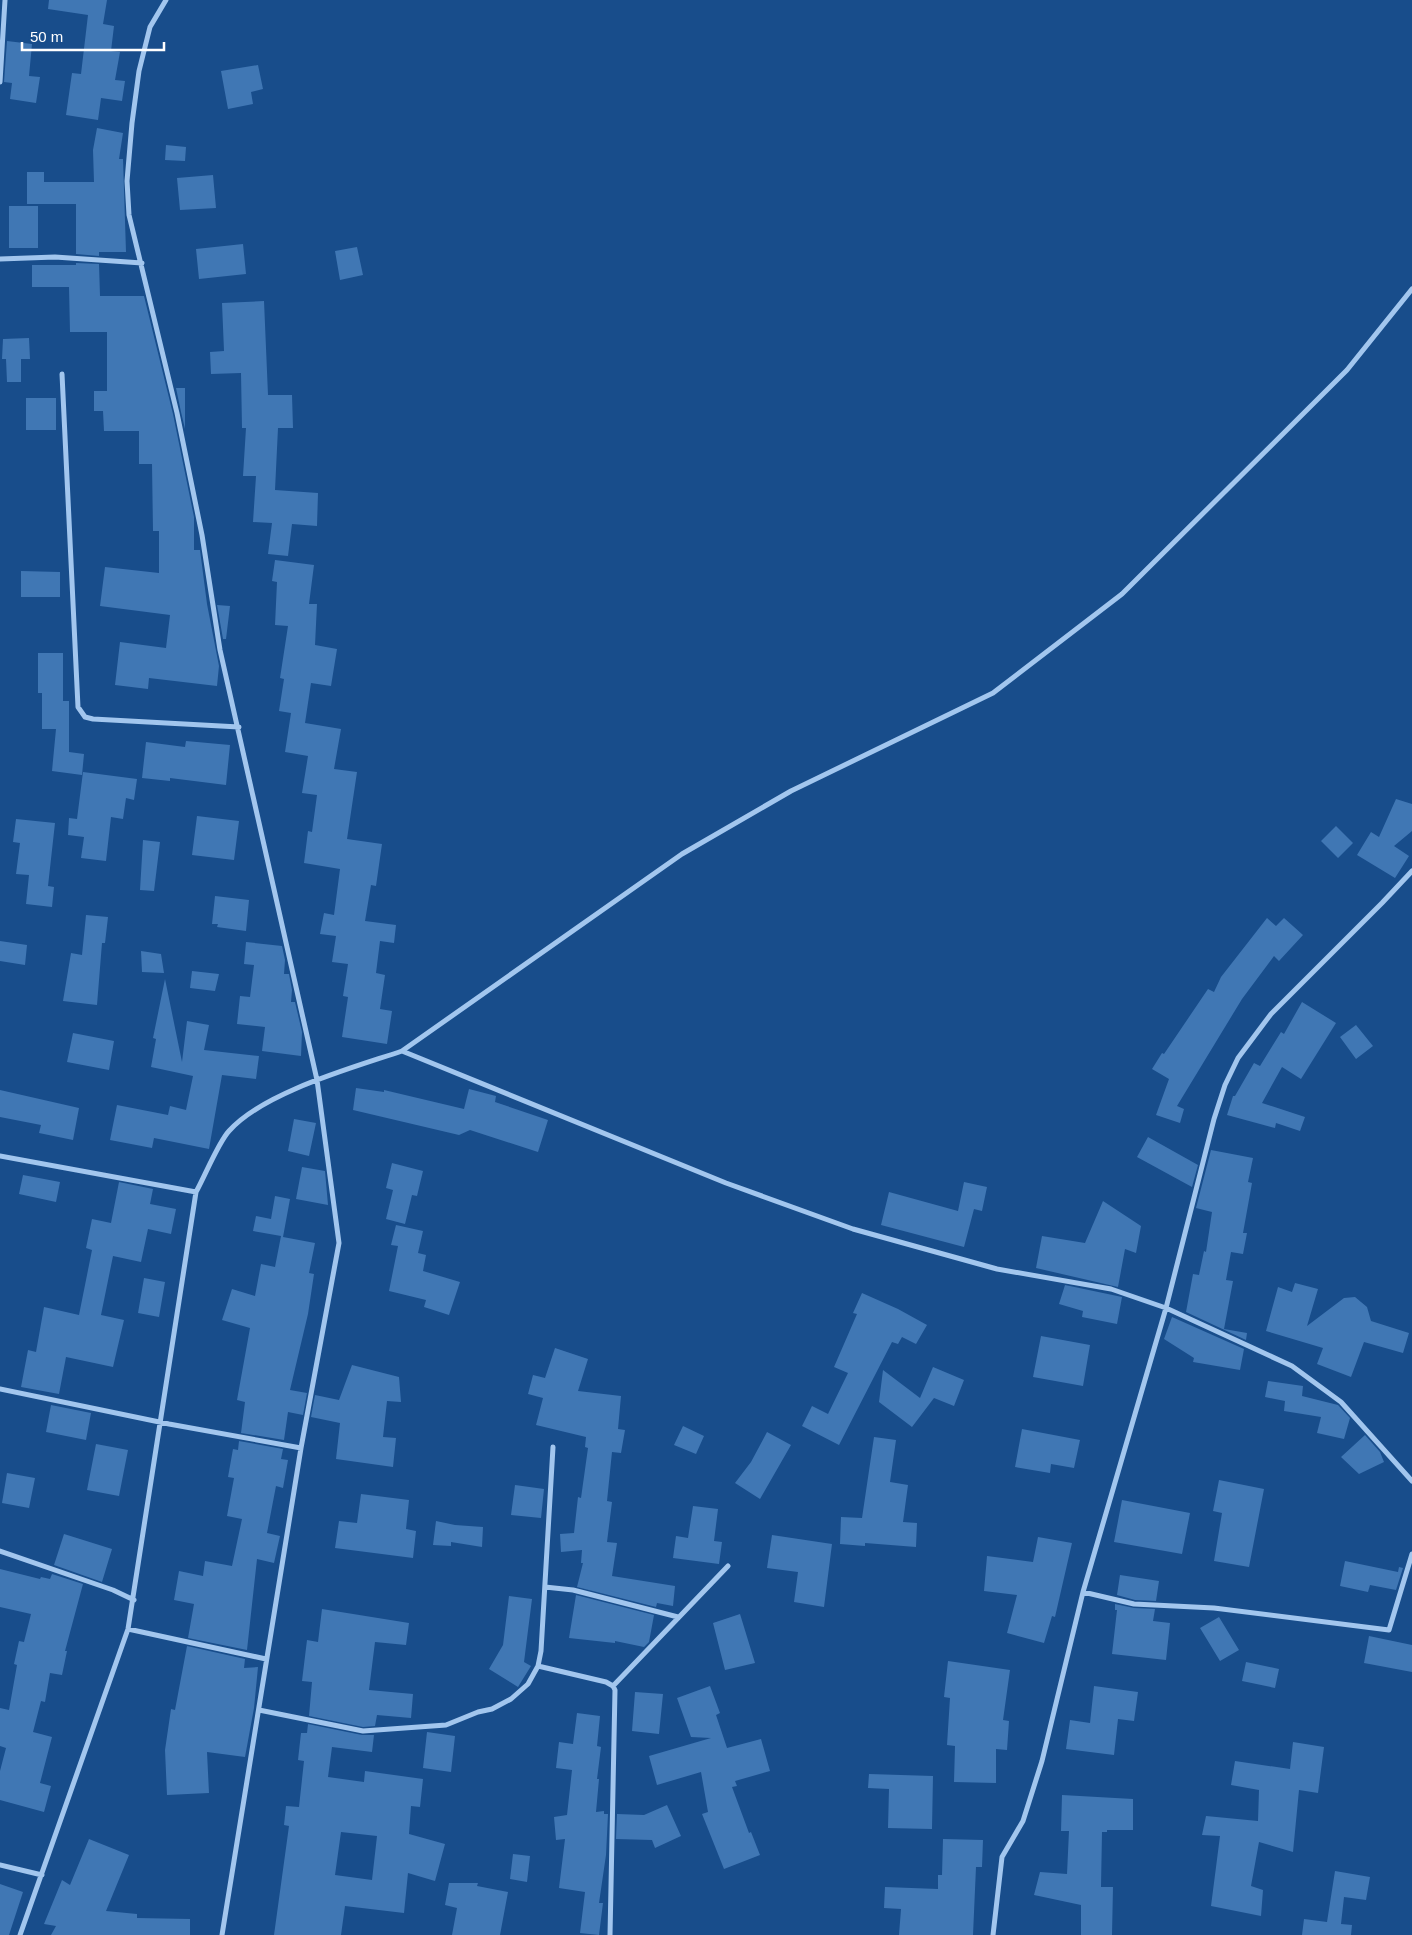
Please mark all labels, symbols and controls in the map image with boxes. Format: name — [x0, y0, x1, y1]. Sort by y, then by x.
scale bar — [22, 20, 165, 52]
text: 50 m — [30, 28, 63, 45]

